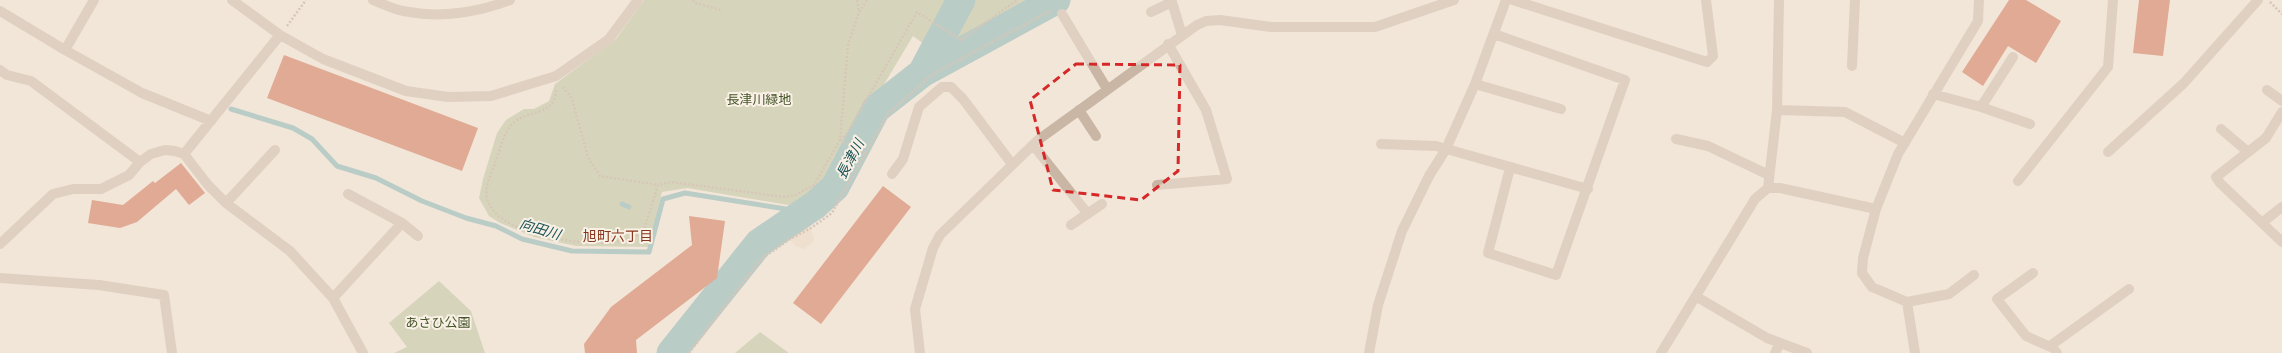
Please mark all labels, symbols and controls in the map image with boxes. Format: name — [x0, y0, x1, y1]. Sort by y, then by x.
park label: 長津川緑地 — [726, 90, 792, 108]
water label: 長津川 — [831, 134, 869, 182]
water label: 向田川 — [517, 213, 565, 244]
district label: 旭町六丁目 — [583, 226, 653, 245]
park label: あさひ公園 — [405, 313, 471, 331]

